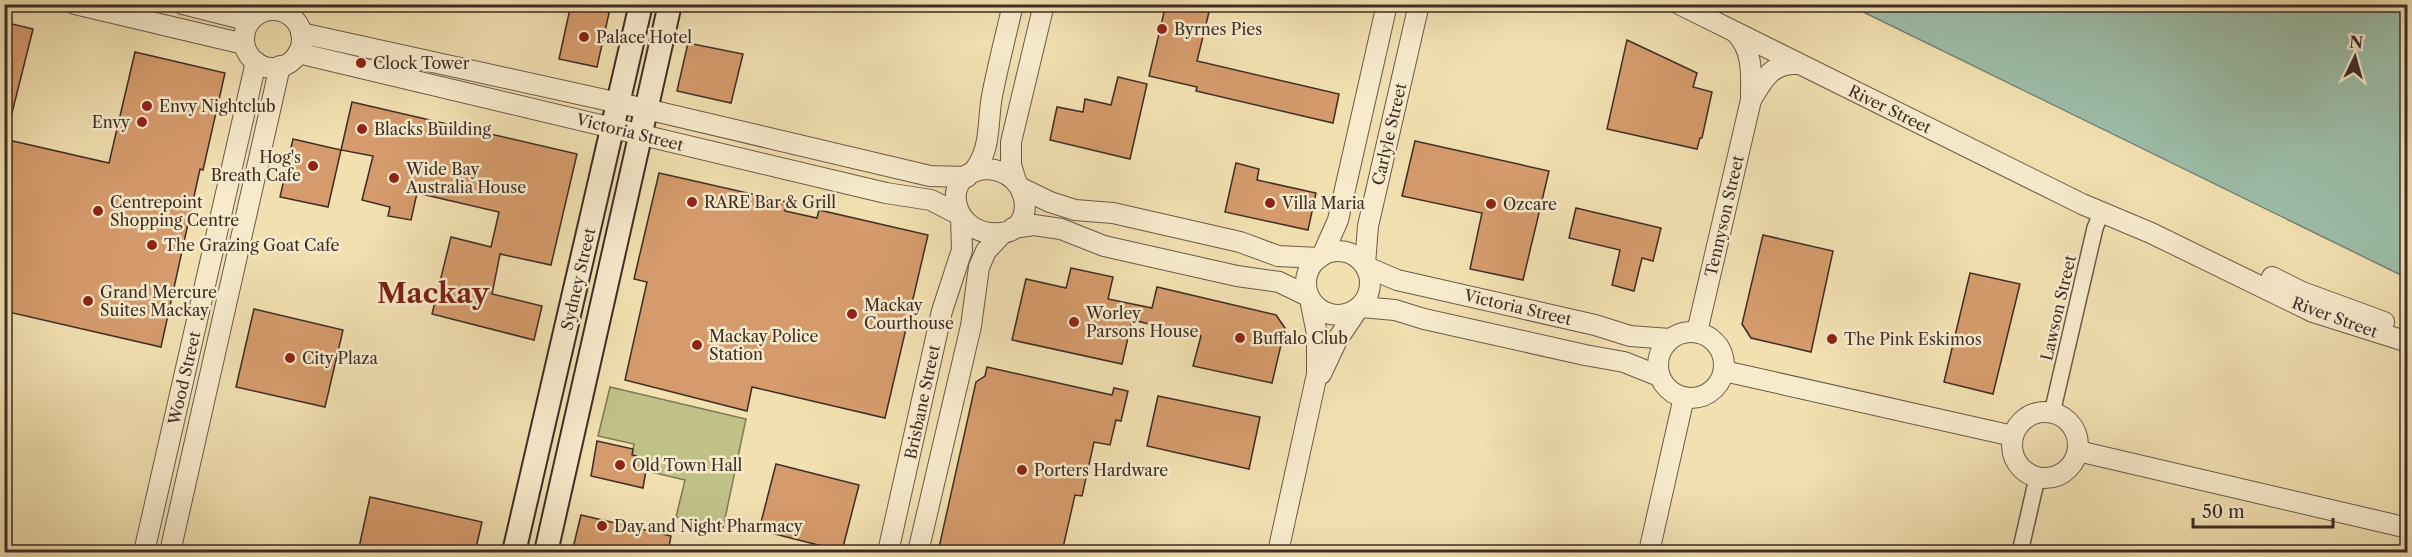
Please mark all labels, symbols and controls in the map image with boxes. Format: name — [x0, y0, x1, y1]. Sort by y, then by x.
place label: Byrnes Pies — [1174, 19, 1262, 39]
marker: Byrnes Pies — [1155, 22, 1169, 36]
place label: Palace Hotel — [596, 27, 692, 47]
north arrow — [2325, 27, 2385, 87]
marker: Palace Hotel — [577, 30, 591, 44]
text: N — [2349, 31, 2364, 53]
place label: Clock Tower — [373, 53, 470, 73]
marker: Clock Tower — [354, 56, 368, 70]
street label: River Street — [1845, 80, 1935, 138]
street label: Carlyle Street — [1368, 81, 1411, 187]
place label: Envy Nightclub — [159, 96, 276, 116]
marker: Envy Nightclub — [140, 99, 154, 113]
street label: Victoria Street — [573, 109, 686, 155]
place label: Envy — [92, 112, 131, 132]
marker: Envy — [135, 115, 149, 129]
place label: Blacks Building — [374, 119, 491, 139]
marker: Blacks Building — [355, 122, 369, 136]
place label: Hog's Breath Cafe — [211, 147, 301, 185]
street label: Tennyson Street — [1700, 153, 1748, 279]
marker: Hog's Breath Cafe — [306, 159, 320, 173]
place label: Wide Bay Australia House — [405, 159, 526, 197]
marker: Wide Bay Australia House — [387, 171, 401, 185]
place label: Centrepoint Shopping Centre — [110, 192, 239, 230]
place label: RARE Bar & Grill — [704, 192, 836, 212]
place label: Villa Maria — [1281, 193, 1366, 213]
place label: Ozcare — [1503, 194, 1557, 214]
marker: RARE Bar & Grill — [685, 195, 699, 209]
marker: Villa Maria — [1263, 196, 1277, 210]
marker: Ozcare — [1484, 197, 1498, 211]
marker: Centrepoint Shopping Centre — [91, 204, 105, 218]
street label: Sydney Street — [557, 226, 600, 332]
place label: The Grazing Goat Cafe — [164, 235, 339, 255]
marker: The Grazing Goat Cafe — [145, 238, 159, 252]
street label: Lawson Street — [2036, 253, 2080, 363]
district label: Mackay — [377, 276, 490, 310]
place label: Grand Mercure Suites Mackay — [100, 282, 217, 320]
street label: Victoria Street — [1461, 285, 1574, 329]
street label: River Street — [2289, 292, 2381, 342]
marker: Grand Mercure Suites Mackay — [81, 294, 95, 308]
place label: Mackay Courthouse — [864, 295, 954, 333]
place label: Worley Parsons House — [1085, 303, 1198, 341]
marker: Mackay Courthouse — [845, 307, 859, 321]
marker: Worley Parsons House — [1067, 315, 1081, 329]
place label: Mackay Police Station — [709, 326, 818, 364]
place label: Buffalo Club — [1252, 328, 1348, 348]
street label: Wood Street — [163, 329, 205, 428]
place label: The Pink Eskimos — [1844, 329, 1982, 349]
marker: Buffalo Club — [1233, 331, 1247, 345]
marker: The Pink Eskimos — [1825, 332, 1839, 346]
marker: Mackay Police Station — [690, 338, 704, 352]
street label: Brisbane Street — [900, 343, 944, 461]
place label: City Plaza — [302, 348, 379, 368]
marker: City Plaza — [283, 351, 297, 365]
place label: Old Town Hall — [632, 455, 743, 475]
marker: Old Town Hall — [613, 458, 627, 472]
place label: Porters Hardware — [1034, 460, 1168, 480]
marker: Porters Hardware — [1015, 463, 1029, 477]
scale bar — [2193, 491, 2332, 529]
text: 50 m — [2202, 501, 2245, 523]
place label: Day and Night Pharmacy — [614, 516, 804, 536]
marker: Day and Night Pharmacy — [595, 519, 609, 533]

